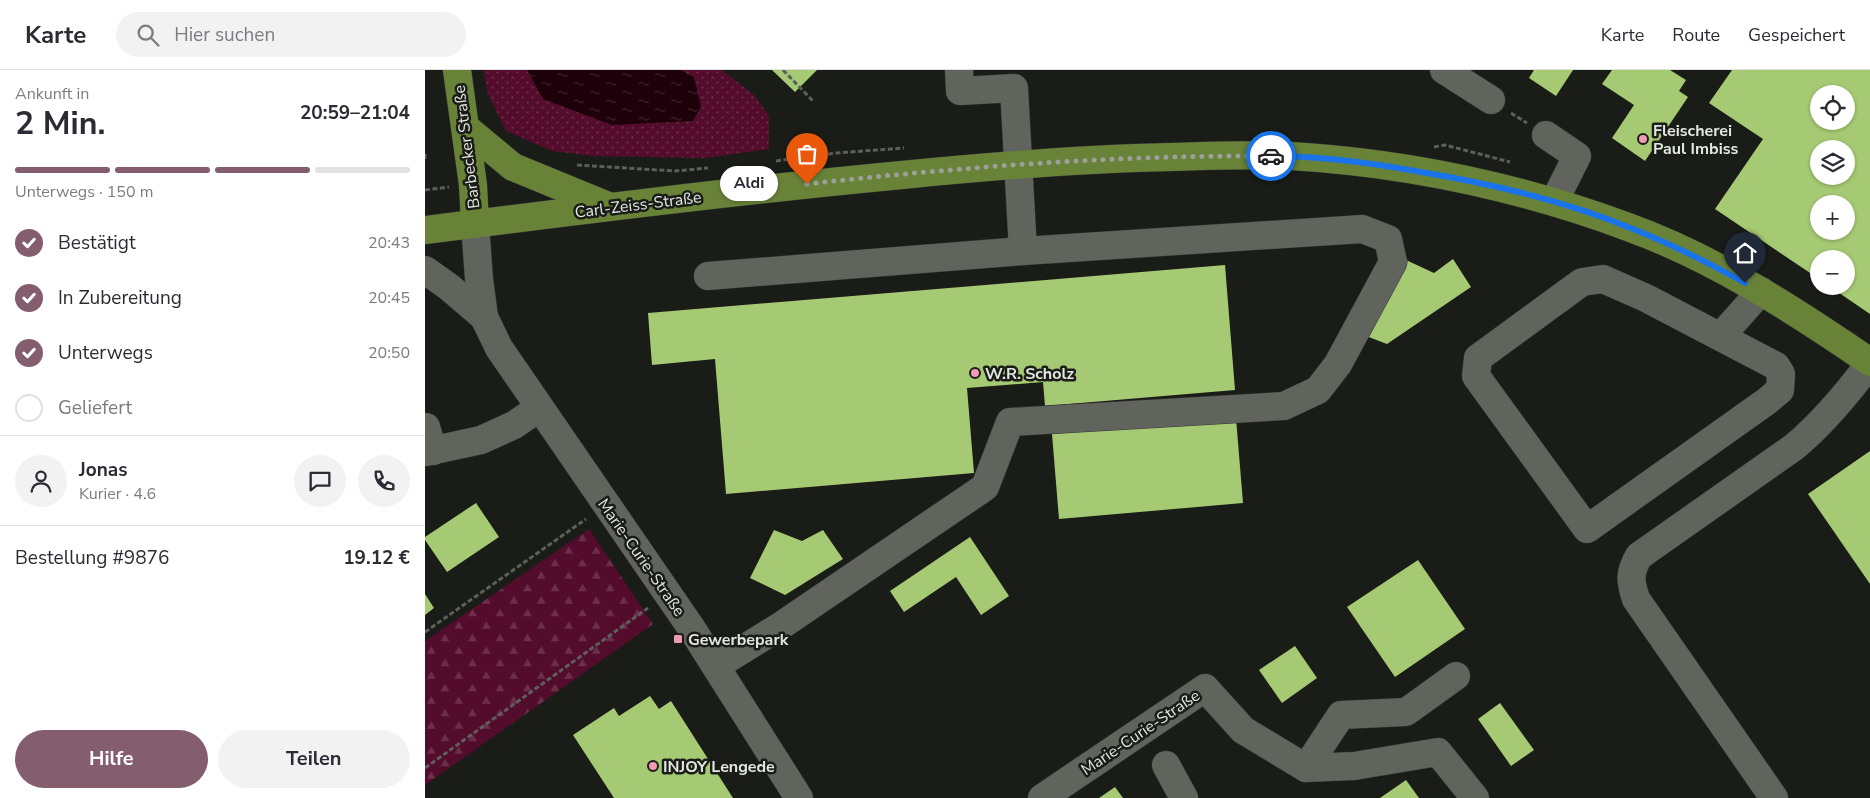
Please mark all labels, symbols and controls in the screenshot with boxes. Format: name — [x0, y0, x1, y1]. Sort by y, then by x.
search box — [116, 12, 466, 57]
text: Karte — [25, 19, 86, 51]
icon: search — [134, 21, 162, 49]
text: Hier suchen — [174, 22, 275, 48]
text: Karte — [1601, 23, 1644, 47]
text: Route — [1672, 23, 1720, 47]
text: Gespeichert — [1748, 23, 1845, 47]
text: Ankunft in — [15, 83, 89, 105]
street label: Barbecker Straße — [448, 84, 485, 210]
map controls — [1810, 85, 1855, 295]
button: locate — [1810, 85, 1855, 130]
text: 20:59–21:04 — [300, 100, 410, 126]
text: 2 Min. — [15, 102, 105, 145]
place label: Fleischerei Paul Imbiss — [1653, 120, 1739, 160]
courier — [1246, 131, 1296, 181]
pin — [786, 133, 828, 184]
marker: Fleischerei Paul Imbiss — [1637, 133, 1649, 145]
icon: bag — [793, 140, 821, 168]
button: layers — [1810, 140, 1855, 185]
icon: car — [1257, 142, 1285, 170]
callout: Aldi — [719, 166, 777, 202]
text: Aldi — [734, 172, 764, 194]
text: Unterwegs · 150 m — [15, 181, 153, 203]
street label: Carl-Zeiss-Straße — [574, 186, 703, 224]
button: + — [1810, 195, 1855, 240]
icon: check — [15, 229, 43, 257]
text: Bestätigt — [58, 230, 136, 256]
text: 20:43 — [368, 232, 410, 254]
pin — [1724, 232, 1766, 283]
icon: home — [1731, 239, 1759, 267]
button: − — [1810, 250, 1855, 295]
icon: check — [15, 284, 43, 312]
text: In Zubereitung — [58, 285, 182, 311]
text: 20:45 — [368, 287, 410, 309]
icon: check — [15, 339, 43, 367]
text: Unterwegs — [58, 340, 153, 366]
text: 20:50 — [368, 342, 410, 364]
place label: W.R. Scholz — [985, 363, 1075, 385]
marker: W.R. Scholz — [969, 367, 981, 379]
text: Geliefert — [58, 395, 132, 421]
button: person — [15, 455, 67, 507]
button: chat — [294, 455, 346, 507]
button: phone — [358, 455, 410, 507]
text: Jonas — [79, 457, 127, 483]
text: Kurier · 4.6 — [79, 483, 156, 505]
street label: Marie-Curie-Straße — [592, 494, 690, 621]
text: Bestellung #9876 — [15, 545, 169, 571]
text: 19.12 € — [343, 545, 410, 571]
place label: Gewerbepark — [688, 629, 789, 651]
marker: Gewerbepark — [672, 633, 684, 645]
street label: Marie-Curie-Straße — [1077, 685, 1204, 781]
button: Hilfe — [15, 730, 208, 788]
button: Teilen — [218, 730, 410, 788]
place label: INJOY Lengede — [663, 756, 775, 778]
marker: INJOY Lengede — [647, 760, 659, 772]

